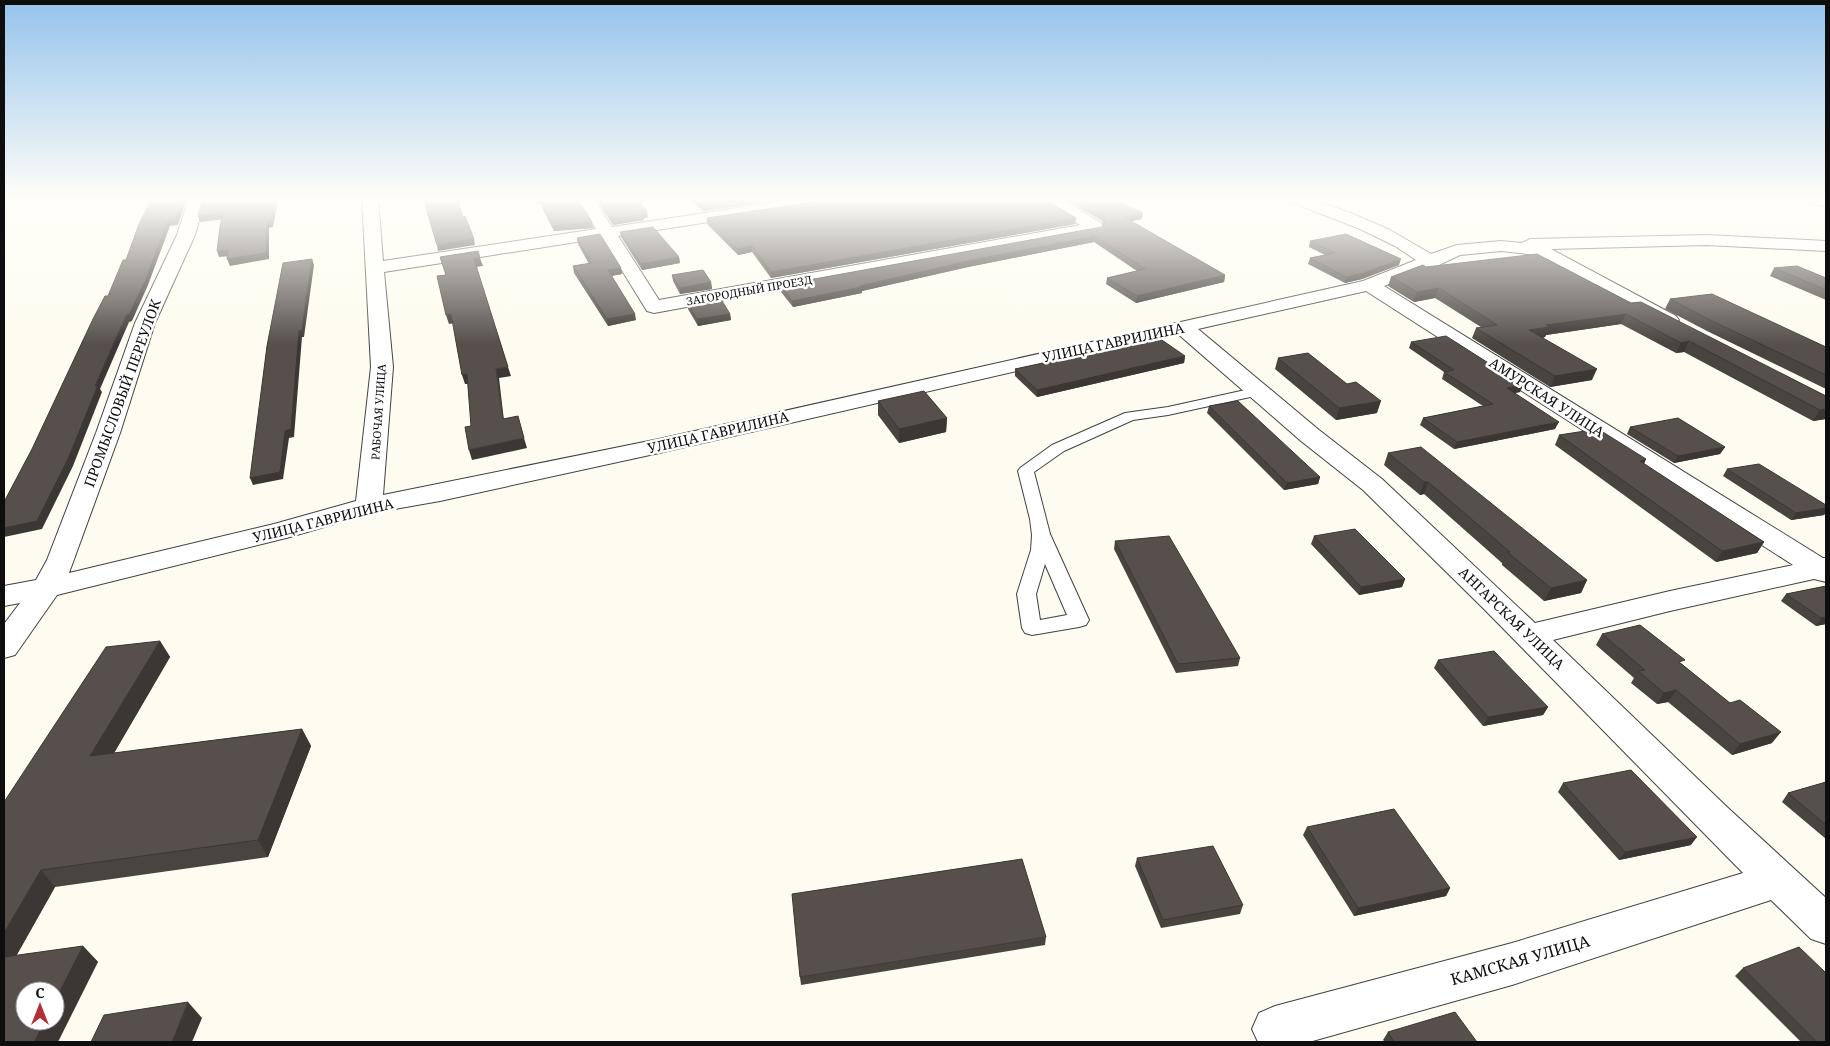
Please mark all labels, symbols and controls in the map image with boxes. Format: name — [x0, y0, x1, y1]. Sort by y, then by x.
street label: ЗАГОРОДНЫЙ ПРОЕЗД — [685, 272, 813, 308]
street label: ПРОМЫСЛОВЫЙ ПЕРЕУЛОК — [79, 296, 165, 490]
street label: УЛИЦА ГАВРИЛИНА — [1040, 318, 1186, 366]
street label: АМУРСКАЯ УЛИЦА — [1486, 353, 1608, 441]
street label: РАБОЧАЯ УЛИЦА — [367, 363, 389, 461]
street label: УЛИЦА ГАВРИЛИНА — [645, 406, 791, 458]
street label: УЛИЦА ГАВРИЛИНА — [251, 493, 396, 547]
street label: АНГАРСКАЯ УЛИЦА — [1455, 563, 1569, 674]
street label: КАМСКАЯ УЛИЦА — [1448, 929, 1593, 990]
north arrow — [15, 981, 65, 1031]
text: С — [35, 983, 45, 1002]

